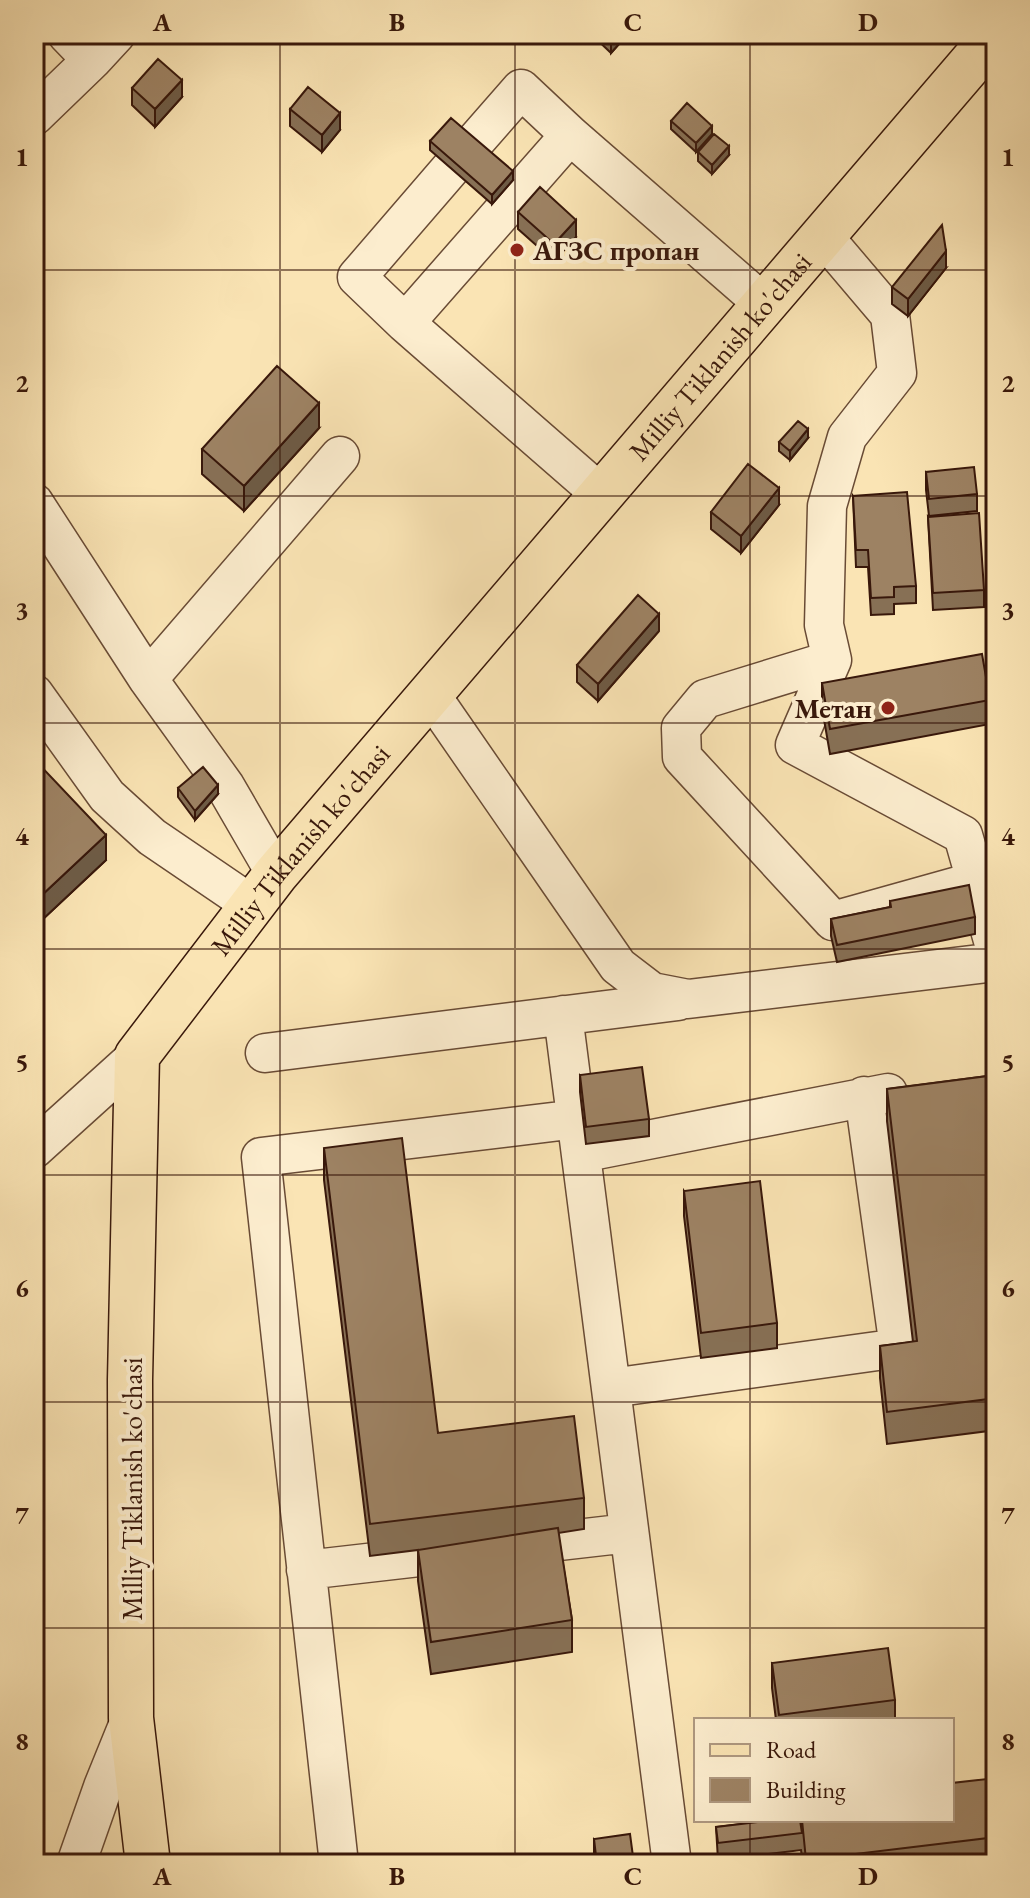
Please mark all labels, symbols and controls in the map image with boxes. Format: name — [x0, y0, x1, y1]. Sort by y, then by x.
text: A — [152, 5, 172, 39]
text: B — [389, 5, 405, 39]
text: C — [624, 5, 642, 39]
text: D — [858, 5, 878, 39]
text: 1 — [15, 140, 29, 174]
text: 1 — [1001, 140, 1015, 174]
place label: АГЗС пропан — [532, 232, 699, 268]
marker: АГЗС пропан — [508, 241, 526, 259]
street label: Milliy Tiklanish ko'chasi — [620, 244, 819, 468]
text: 2 — [15, 366, 29, 400]
text: 2 — [1001, 366, 1015, 400]
text: 3 — [15, 593, 29, 627]
text: 3 — [1001, 593, 1015, 627]
place label: Метан — [794, 690, 872, 726]
marker: Метан — [879, 699, 897, 717]
street label: Milliy Tiklanish ko'chasi — [202, 736, 398, 963]
text: 4 — [15, 819, 29, 853]
text: 4 — [1001, 819, 1015, 853]
text: 5 — [15, 1045, 29, 1079]
text: 5 — [1001, 1045, 1015, 1079]
text: 6 — [15, 1271, 29, 1305]
text: 6 — [1001, 1271, 1015, 1305]
street label: Milliy Tiklanish ko'chasi — [114, 1357, 150, 1621]
text: 7 — [15, 1498, 29, 1532]
text: 7 — [1001, 1498, 1015, 1532]
legend — [694, 1718, 954, 1822]
text: 8 — [15, 1724, 29, 1758]
text: 8 — [1001, 1724, 1015, 1758]
text: Road — [766, 1734, 817, 1765]
text: Building — [766, 1774, 846, 1805]
text: A — [152, 1859, 172, 1893]
text: B — [389, 1859, 405, 1893]
text: C — [624, 1859, 642, 1893]
text: D — [858, 1859, 878, 1893]

